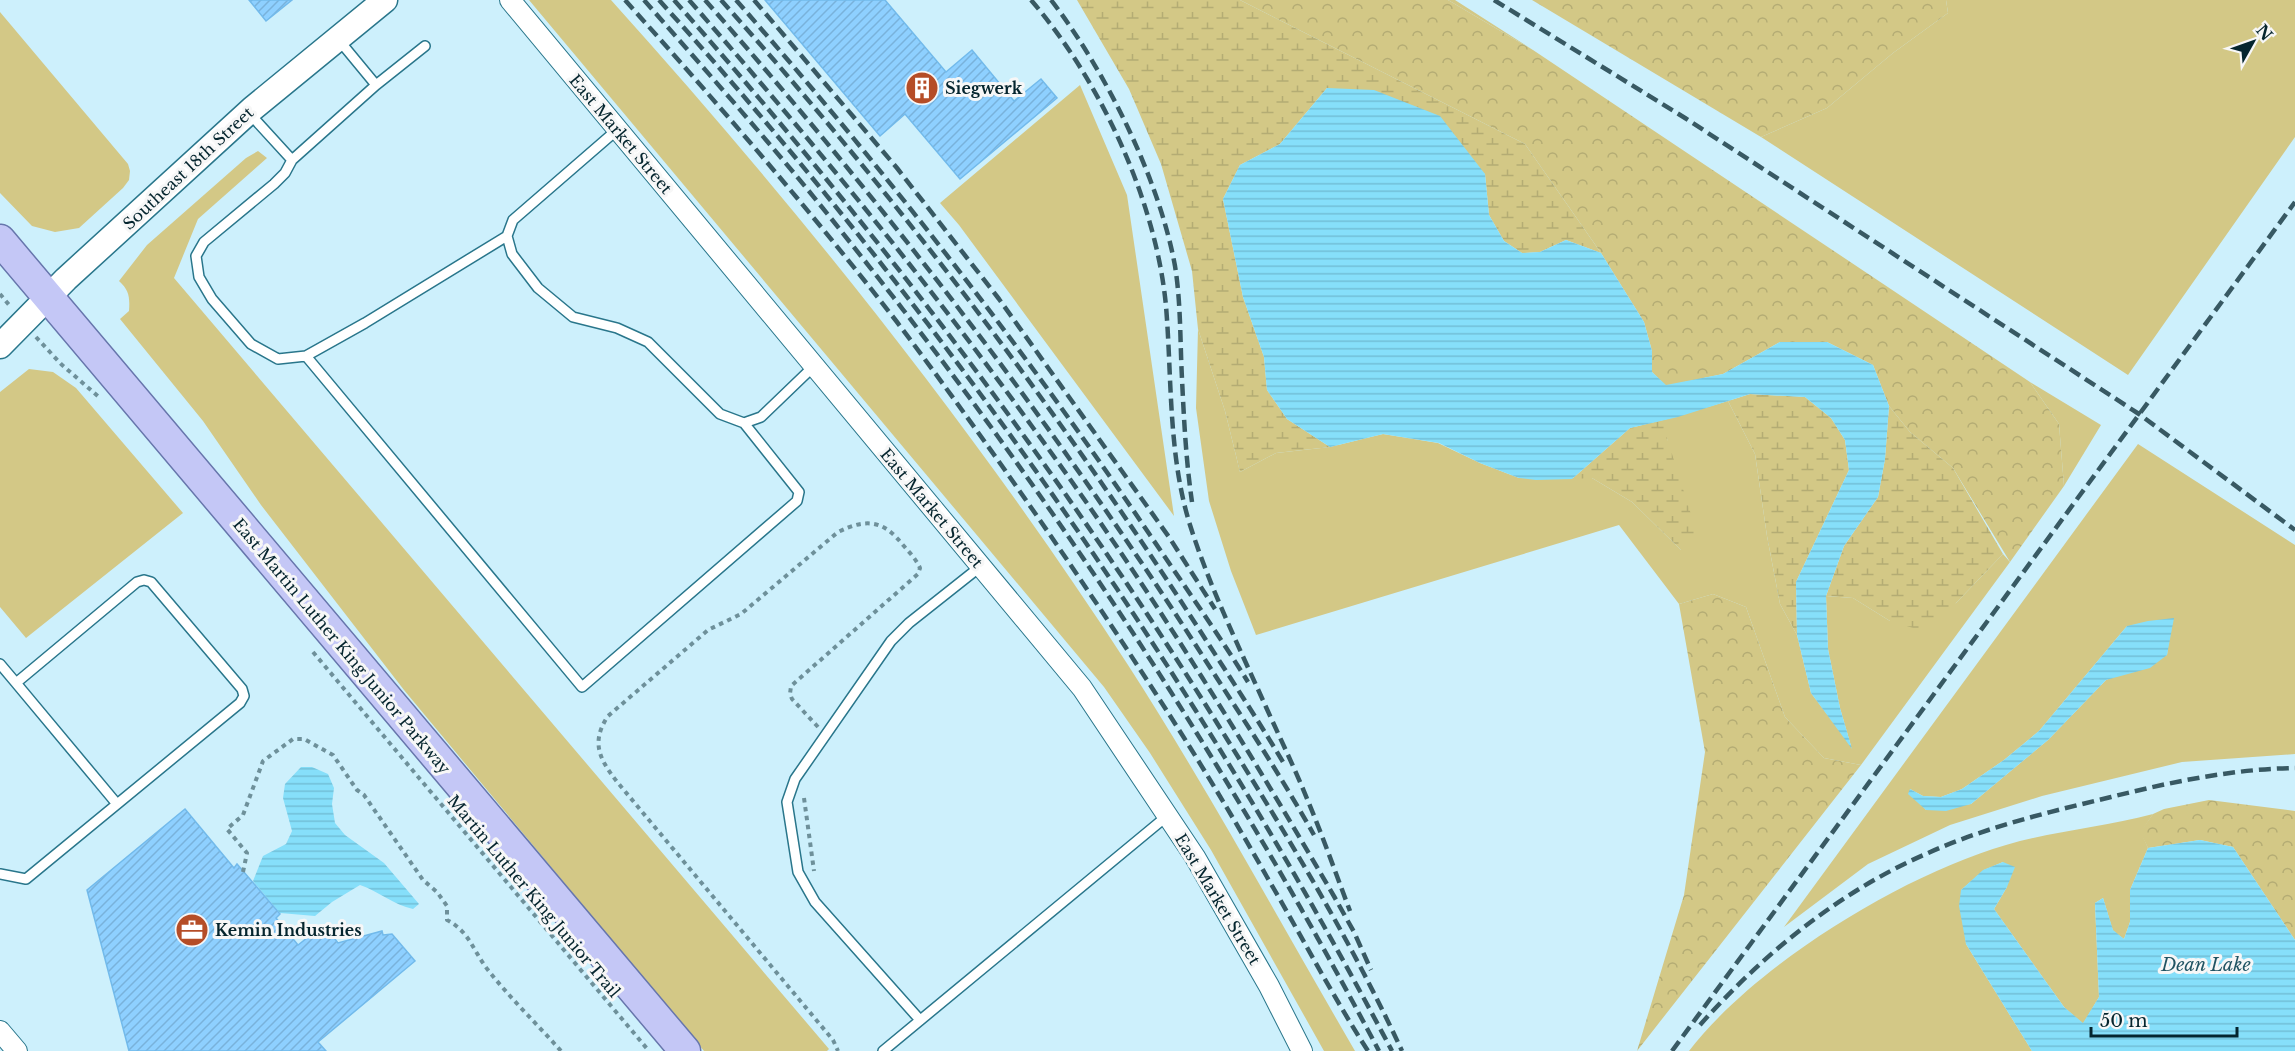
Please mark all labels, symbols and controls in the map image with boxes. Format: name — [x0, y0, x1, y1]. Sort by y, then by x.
north arrow — [2223, 12, 2283, 72]
text: N — [2252, 20, 2277, 45]
street label: East Market Street — [565, 70, 677, 198]
building icon: Siegwerk — [904, 70, 940, 106]
place label: Siegwerk — [945, 78, 1023, 98]
street label: Southeast 18th Street — [119, 102, 257, 234]
street label: East Market Street — [876, 444, 988, 572]
street label: East Martin Luther King Junior Parkway — [229, 514, 455, 778]
street label: Martin Luther King Junior Trail — [443, 791, 625, 1001]
street label: East Market Street — [1171, 830, 1265, 968]
office icon: Kemin Industries — [174, 912, 210, 948]
place label: Kemin Industries — [215, 920, 362, 940]
water label: Dean Lake — [2160, 954, 2251, 976]
scale bar — [2091, 1000, 2236, 1038]
text: 50 m — [2100, 1010, 2148, 1032]

